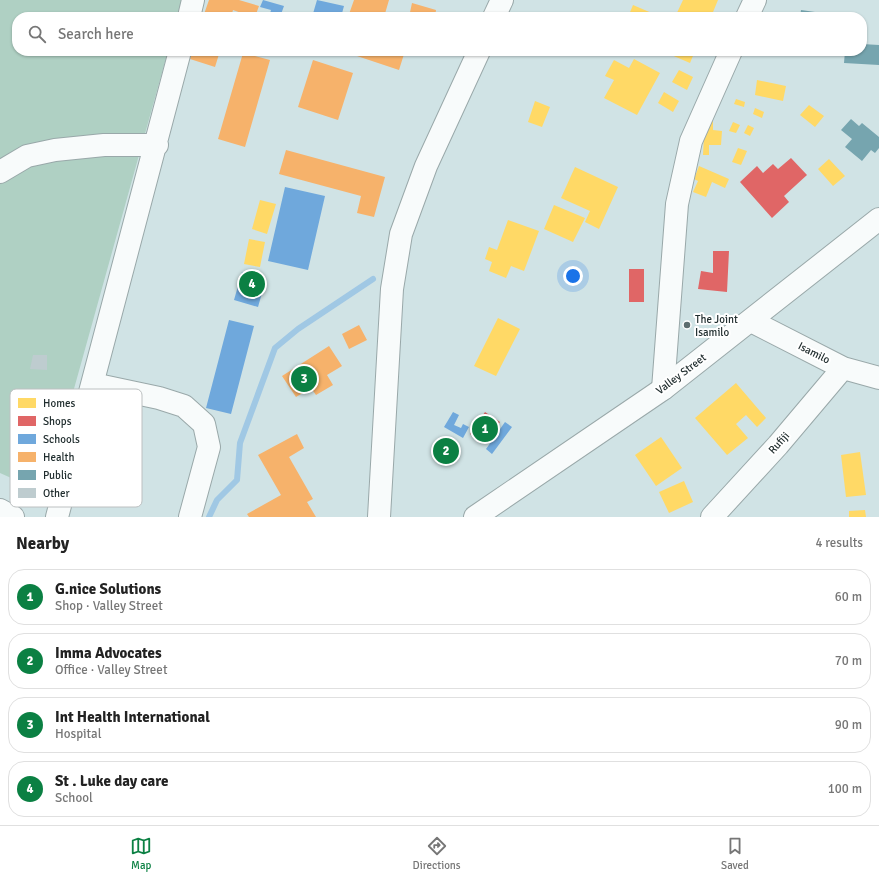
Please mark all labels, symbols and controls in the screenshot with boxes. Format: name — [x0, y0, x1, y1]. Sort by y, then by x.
search box — [12, 12, 867, 56]
icon: search — [26, 23, 48, 45]
text: Search here — [58, 25, 134, 43]
your location — [563, 266, 583, 286]
pin: 4 — [239, 269, 265, 299]
place label: The Joint Isamilo — [695, 313, 738, 339]
marker: The Joint Isamilo — [682, 320, 692, 330]
street label: Isamilo — [796, 339, 832, 367]
street label: Valley Street — [653, 351, 709, 397]
pin: 3 — [291, 364, 317, 394]
legend — [10, 389, 142, 507]
text: Homes — [43, 397, 75, 410]
pin: 1 — [472, 414, 498, 444]
text: Shops — [43, 415, 72, 428]
street label: Rufiji — [766, 429, 792, 457]
text: Schools — [43, 433, 80, 446]
pin: 2 — [433, 436, 459, 466]
text: Health — [43, 451, 74, 464]
text: Public — [43, 469, 72, 482]
text: Other — [43, 487, 70, 500]
text: Nearby — [16, 533, 69, 554]
text: 4 results — [815, 535, 863, 551]
text: G.nice Solutions — [55, 580, 161, 598]
text: 1 — [26, 589, 34, 605]
text: 60 m — [835, 589, 862, 605]
text: Shop · Valley Street — [55, 598, 163, 614]
text: Imma Advocates — [55, 644, 162, 662]
text: 2 — [26, 653, 34, 669]
text: 70 m — [835, 653, 862, 669]
text: Office · Valley Street — [55, 662, 167, 678]
text: Int Health International — [55, 708, 210, 726]
text: 3 — [26, 717, 34, 733]
text: 90 m — [835, 717, 862, 733]
text: Hospital — [55, 726, 102, 742]
text: St . Luke day care — [55, 772, 168, 790]
text: 4 — [26, 781, 34, 797]
text: 100 m — [828, 781, 862, 797]
text: School — [55, 790, 93, 806]
tab: Map — [130, 835, 152, 872]
tab: Directions — [413, 835, 461, 872]
tab: Saved — [721, 835, 749, 872]

